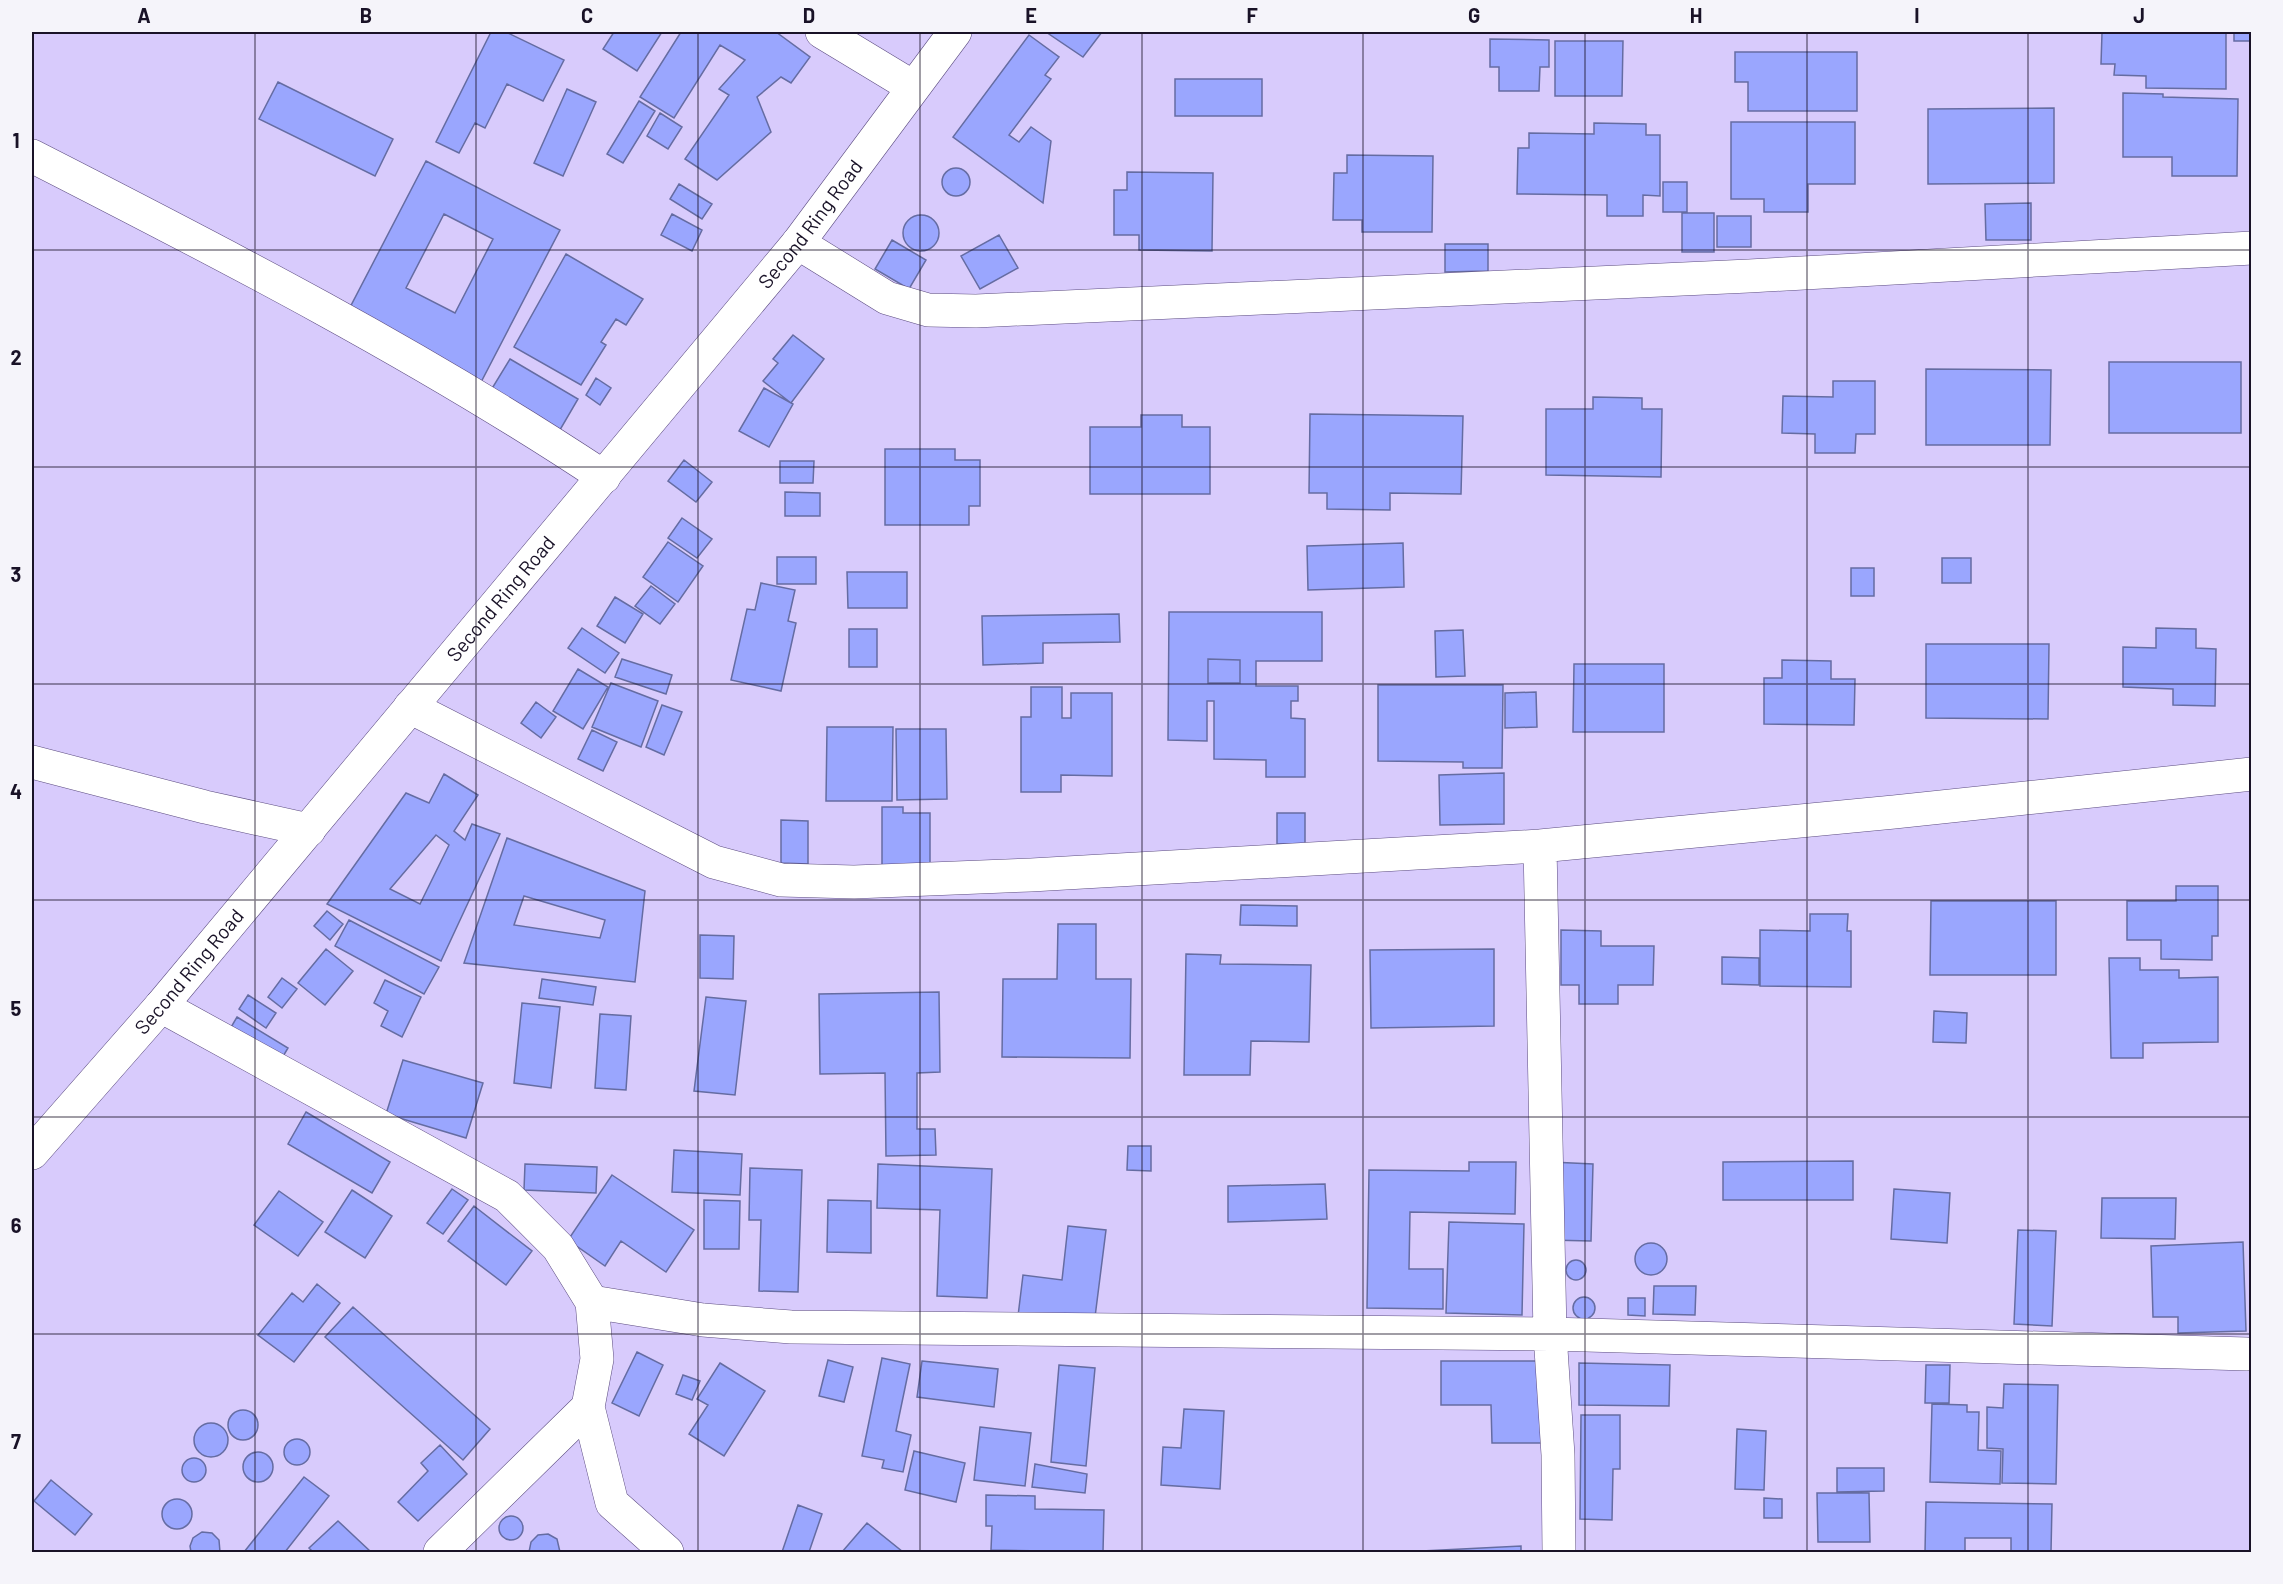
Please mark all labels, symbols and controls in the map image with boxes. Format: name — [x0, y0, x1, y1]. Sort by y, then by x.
text: A — [137, 3, 151, 27]
text: B — [360, 3, 372, 27]
text: C — [581, 3, 593, 27]
text: D — [803, 3, 815, 27]
text: E — [1025, 3, 1037, 27]
text: F — [1246, 3, 1258, 27]
text: G — [1468, 3, 1480, 27]
text: H — [1690, 3, 1702, 27]
text: I — [1914, 3, 1920, 27]
text: J — [2133, 3, 2145, 27]
text: 1 — [12, 128, 20, 152]
street label: Second Ring Road — [752, 155, 867, 293]
text: 2 — [10, 345, 22, 369]
street label: Second Ring Road — [441, 531, 559, 666]
text: 3 — [11, 562, 21, 586]
text: 4 — [10, 779, 22, 803]
street label: Second Ring Road — [129, 904, 248, 1039]
text: 5 — [11, 996, 22, 1020]
text: 6 — [11, 1213, 22, 1237]
text: 7 — [11, 1429, 21, 1453]

